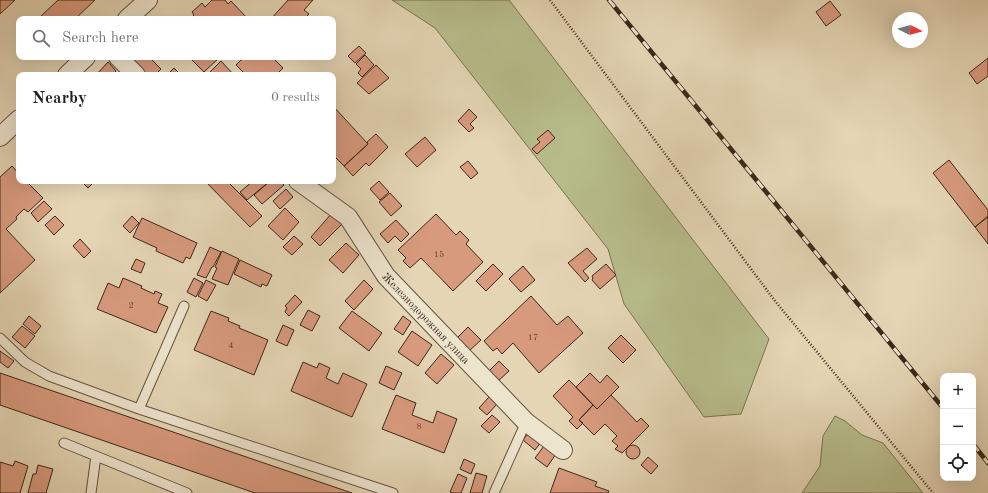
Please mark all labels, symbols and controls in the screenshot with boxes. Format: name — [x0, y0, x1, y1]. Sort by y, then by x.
north arrow — [892, 12, 928, 48]
search box — [16, 16, 336, 60]
icon: search — [30, 27, 52, 49]
text: Search here — [62, 31, 139, 46]
text: Nearby — [32, 90, 87, 107]
text: 0 results — [271, 91, 320, 104]
house number: 15 — [434, 250, 444, 259]
street label: Железнодорожная улица — [379, 272, 471, 367]
house number: 2 — [128, 301, 134, 310]
house number: 17 — [528, 333, 538, 342]
house number: 4 — [228, 341, 234, 350]
map controls — [940, 373, 976, 481]
button: + — [940, 373, 976, 409]
button: − — [940, 409, 976, 445]
house number: 8 — [416, 422, 422, 431]
button: locate — [940, 445, 976, 481]

